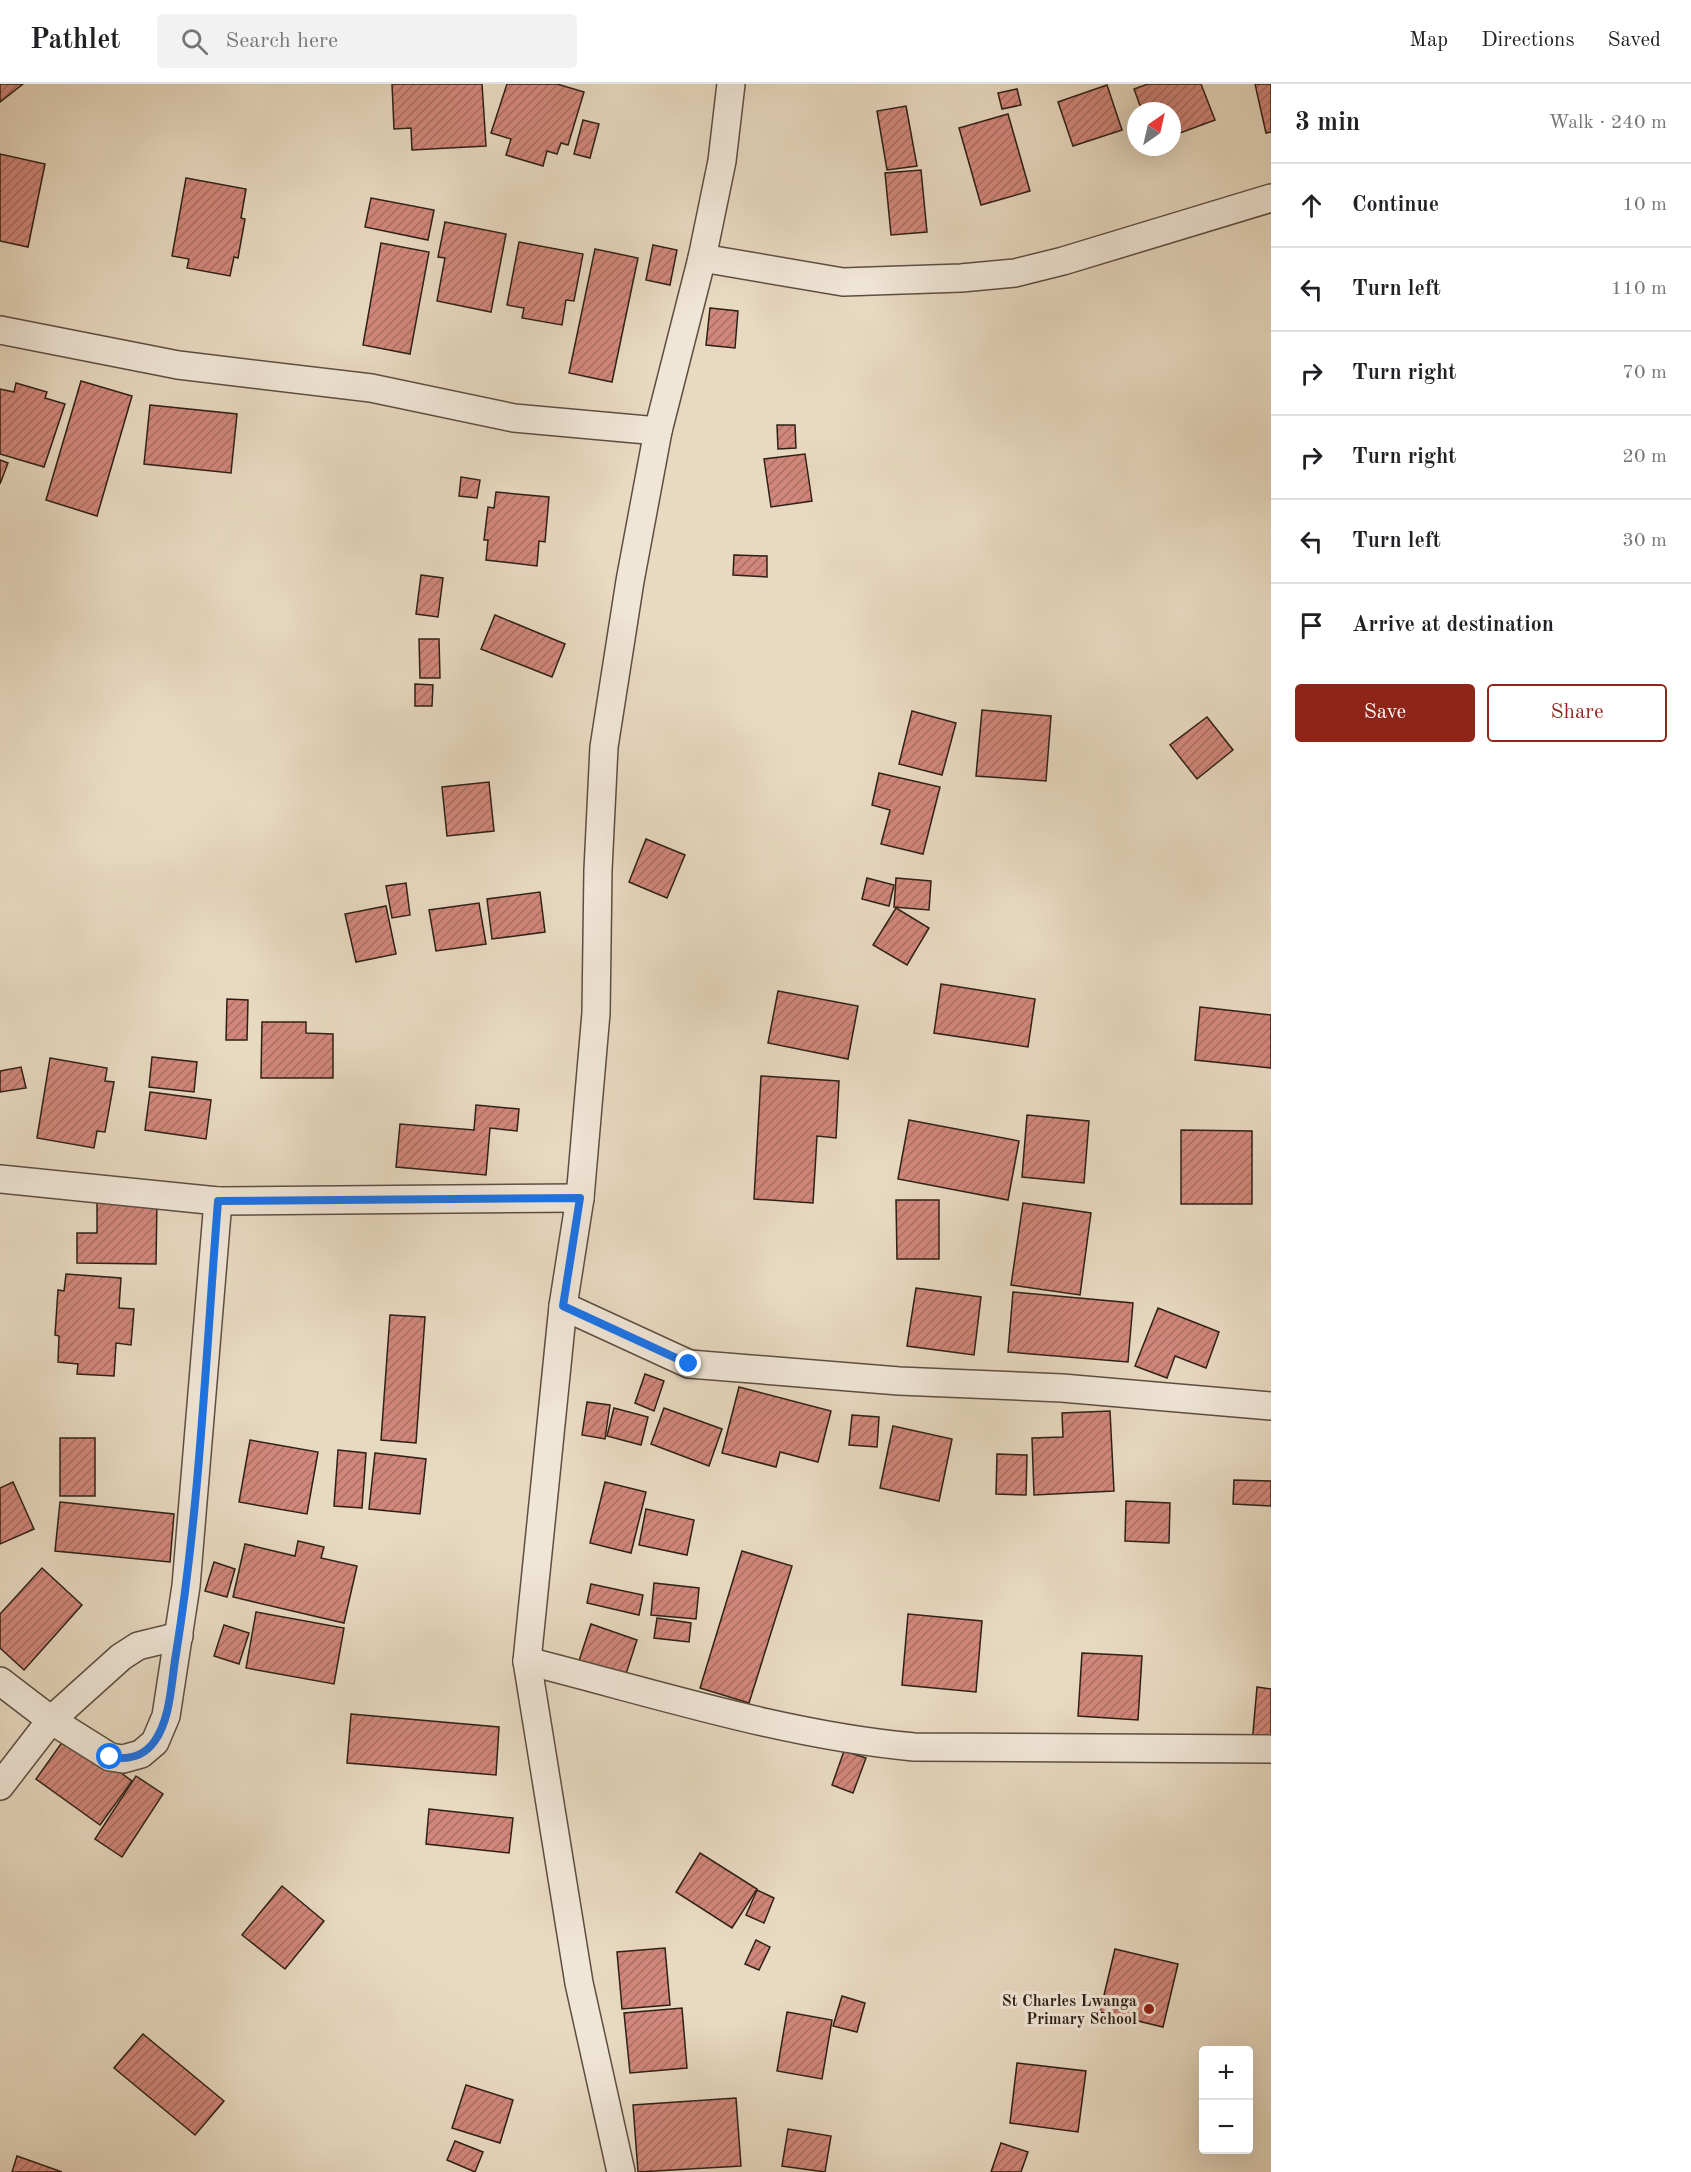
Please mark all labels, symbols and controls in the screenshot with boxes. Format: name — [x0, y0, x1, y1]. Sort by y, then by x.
search box — [157, 14, 577, 68]
icon: search — [178, 25, 211, 58]
text: Pathlet — [30, 27, 121, 55]
text: Search here — [226, 30, 338, 52]
text: Map — [1409, 30, 1448, 51]
text: Directions — [1481, 30, 1575, 51]
text: Saved — [1608, 30, 1661, 51]
north arrow — [1127, 102, 1181, 156]
text: 3 min — [1295, 110, 1360, 136]
text: Walk · 240 m — [1548, 113, 1667, 133]
icon: ahead — [1295, 189, 1328, 222]
text: Continue — [1352, 194, 1439, 216]
text: 10 m — [1622, 195, 1667, 215]
icon: left — [1295, 273, 1328, 306]
text: Turn left — [1352, 278, 1441, 300]
text: 110 m — [1611, 279, 1667, 299]
icon: right — [1295, 357, 1328, 390]
text: Turn right — [1352, 362, 1456, 384]
text: 70 m — [1622, 363, 1667, 383]
icon: right — [1295, 441, 1328, 474]
text: Turn right — [1352, 446, 1456, 468]
text: 20 m — [1622, 447, 1667, 467]
icon: left — [1295, 525, 1328, 558]
text: Turn left — [1352, 530, 1441, 552]
text: 30 m — [1622, 531, 1667, 551]
icon: arrive — [1295, 609, 1328, 642]
text: Arrive at destination — [1352, 614, 1554, 636]
button: Save — [1295, 684, 1475, 742]
button: Share — [1487, 684, 1667, 742]
route end — [675, 1350, 701, 1376]
route start — [96, 1743, 122, 1769]
place label: St Charles Lwanga Primary School — [1002, 1994, 1137, 2028]
marker: St Charles Lwanga Primary School — [1142, 2002, 1156, 2016]
map controls — [1199, 2046, 1253, 2154]
button: + — [1199, 2046, 1253, 2100]
button: − — [1199, 2100, 1253, 2154]

